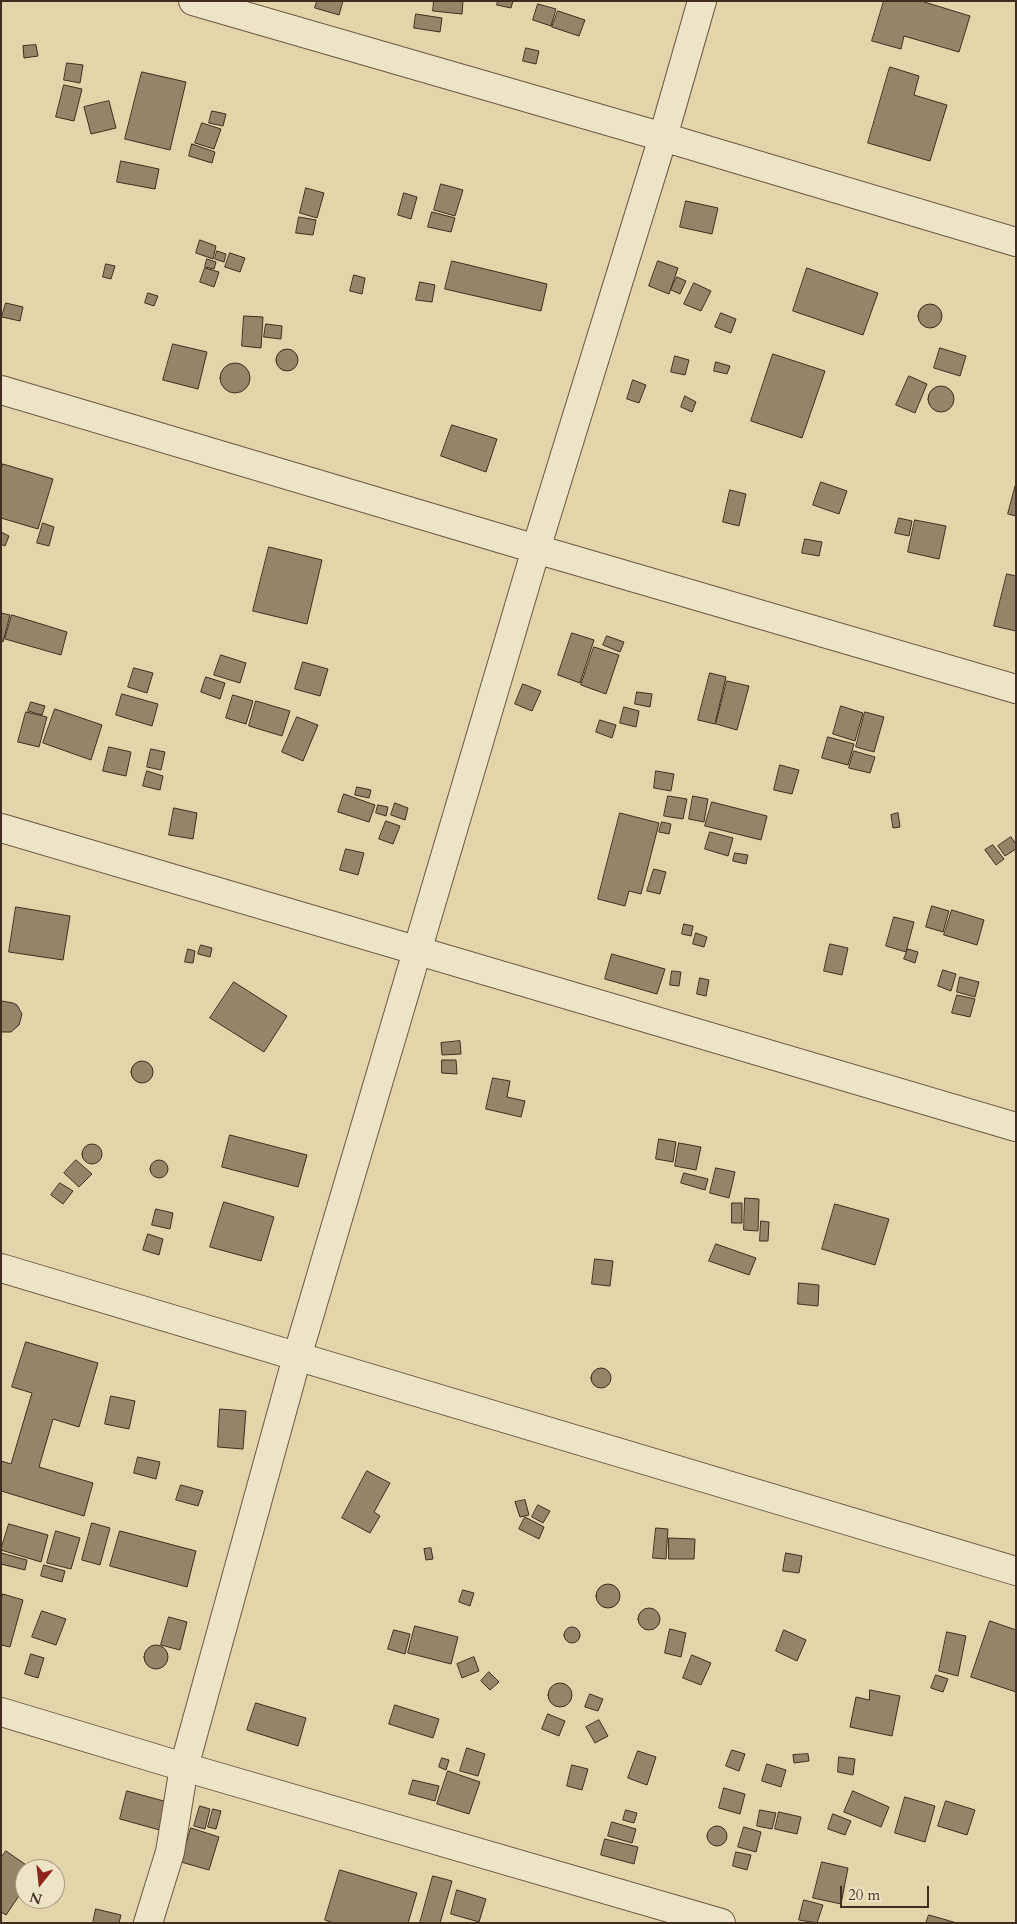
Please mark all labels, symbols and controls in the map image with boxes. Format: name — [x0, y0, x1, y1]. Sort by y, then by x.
north arrow — [15, 1859, 65, 1909]
scale bar — [842, 1876, 931, 1908]
text: 20 m — [848, 1885, 880, 1905]
text: N — [28, 1887, 44, 1909]

